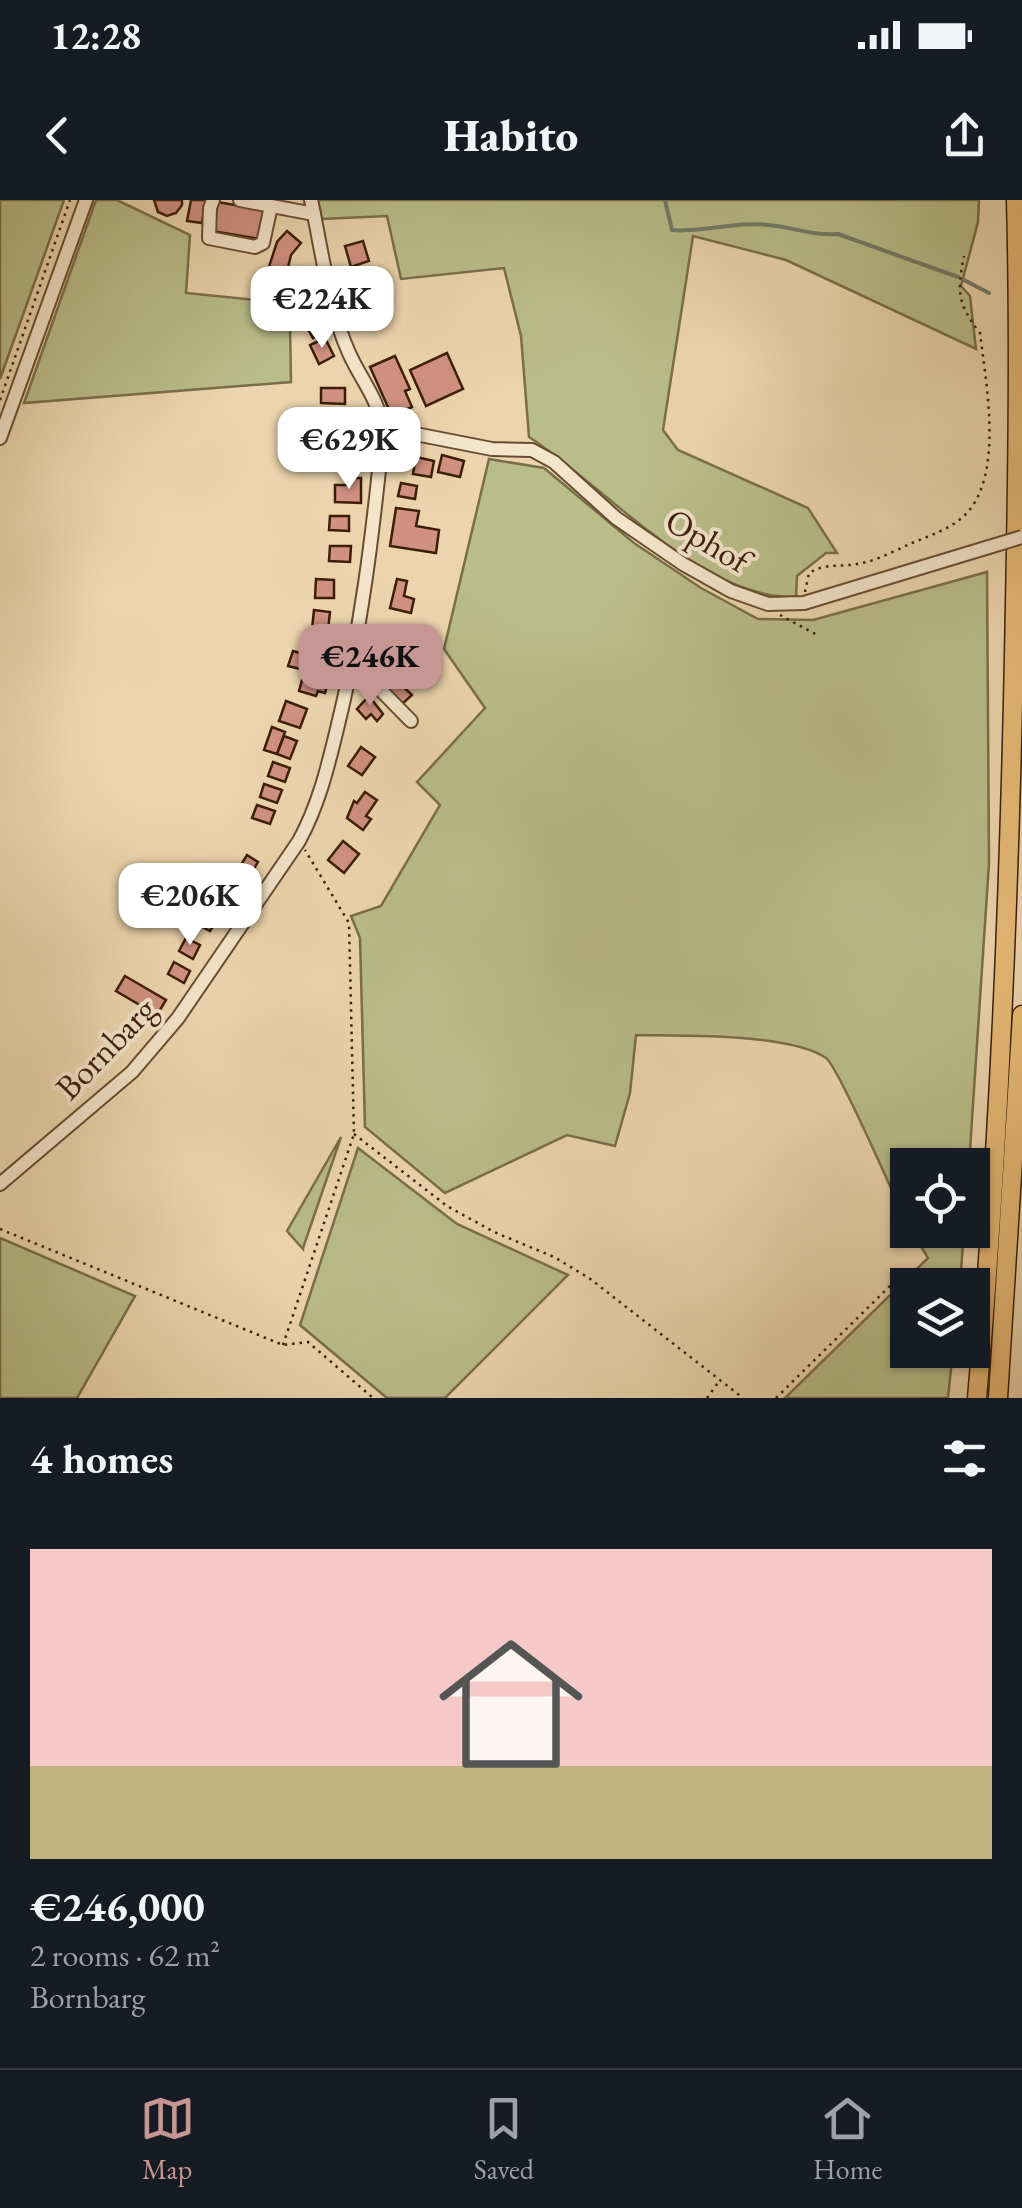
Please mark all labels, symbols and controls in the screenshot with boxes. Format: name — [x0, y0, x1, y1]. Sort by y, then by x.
text: 12:28 — [50, 11, 141, 60]
text: Habito — [444, 106, 578, 164]
icon: back — [30, 108, 85, 163]
icon: share — [937, 108, 992, 163]
pin: €224K — [252, 266, 392, 351]
text: €224K — [273, 277, 371, 319]
pin: €629K — [279, 407, 419, 492]
text: €629K — [300, 418, 398, 460]
street label: Ophof — [657, 497, 762, 585]
pin: €246K — [300, 624, 440, 709]
text: €246K — [321, 635, 419, 677]
pin: €206K — [120, 863, 260, 948]
text: €206K — [141, 874, 239, 916]
street label: Bornbarg — [45, 986, 166, 1109]
map controls — [890, 1148, 990, 1368]
button: locate — [890, 1148, 990, 1248]
button: layers — [890, 1268, 990, 1368]
text: 4 homes — [30, 1431, 173, 1486]
icon: filters — [937, 1431, 992, 1486]
icon: home — [421, 1614, 601, 1794]
text: €246,000 — [30, 1879, 205, 1934]
text: 2 rooms · 62 m² — [30, 1934, 220, 1976]
text: Bornbarg — [30, 1976, 145, 2018]
tab: Map — [140, 2091, 195, 2187]
tab: Saved — [474, 2091, 534, 2187]
tab: Home — [813, 2091, 882, 2187]

